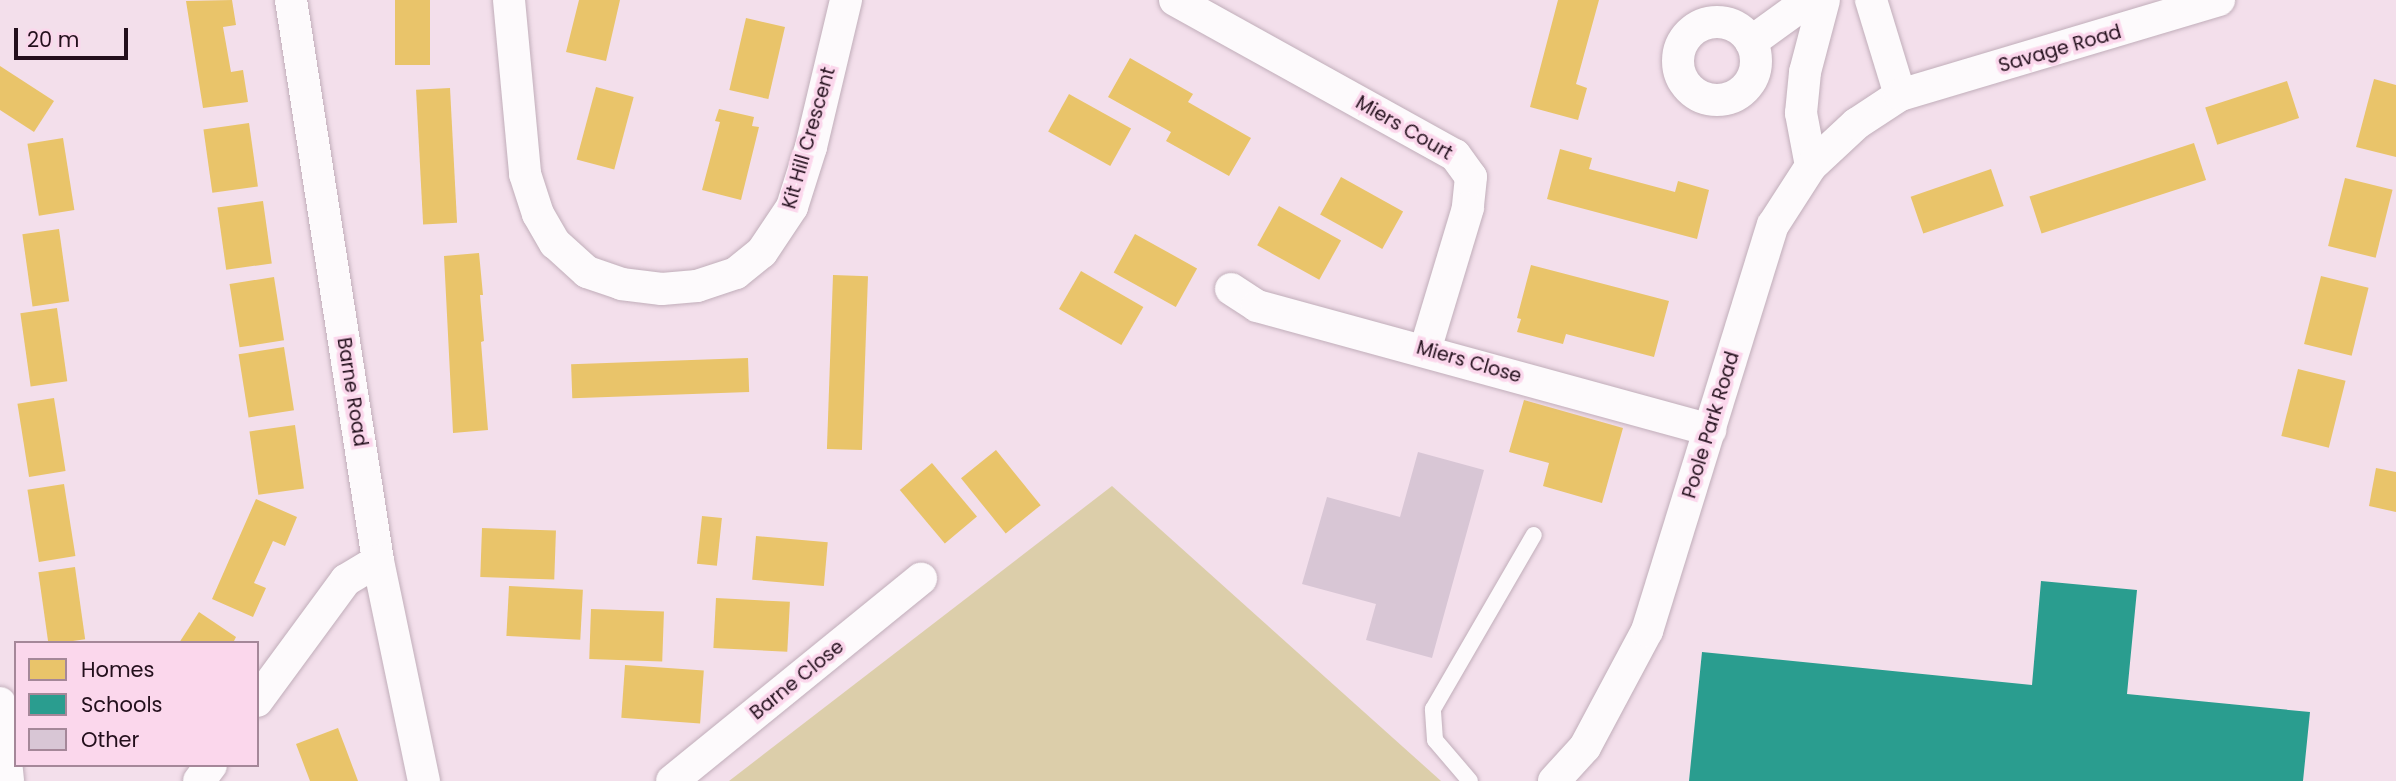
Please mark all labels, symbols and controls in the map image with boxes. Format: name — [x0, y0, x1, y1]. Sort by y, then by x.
scale bar — [18, 14, 131, 58]
street label: Savage Road — [1996, 21, 2124, 77]
text: 20 m — [27, 25, 80, 54]
street label: Kit Hill Crescent — [778, 65, 840, 211]
street label: Miers Court — [1352, 91, 1456, 165]
street label: Barne Road — [332, 336, 372, 448]
street label: Miers Close — [1414, 336, 1524, 388]
street label: Poole Park Road — [1678, 349, 1744, 501]
street label: Barne Close — [746, 635, 848, 725]
legend — [14, 641, 259, 767]
text: Homes — [81, 655, 155, 684]
text: Schools — [81, 690, 163, 719]
text: Other — [81, 725, 139, 754]

